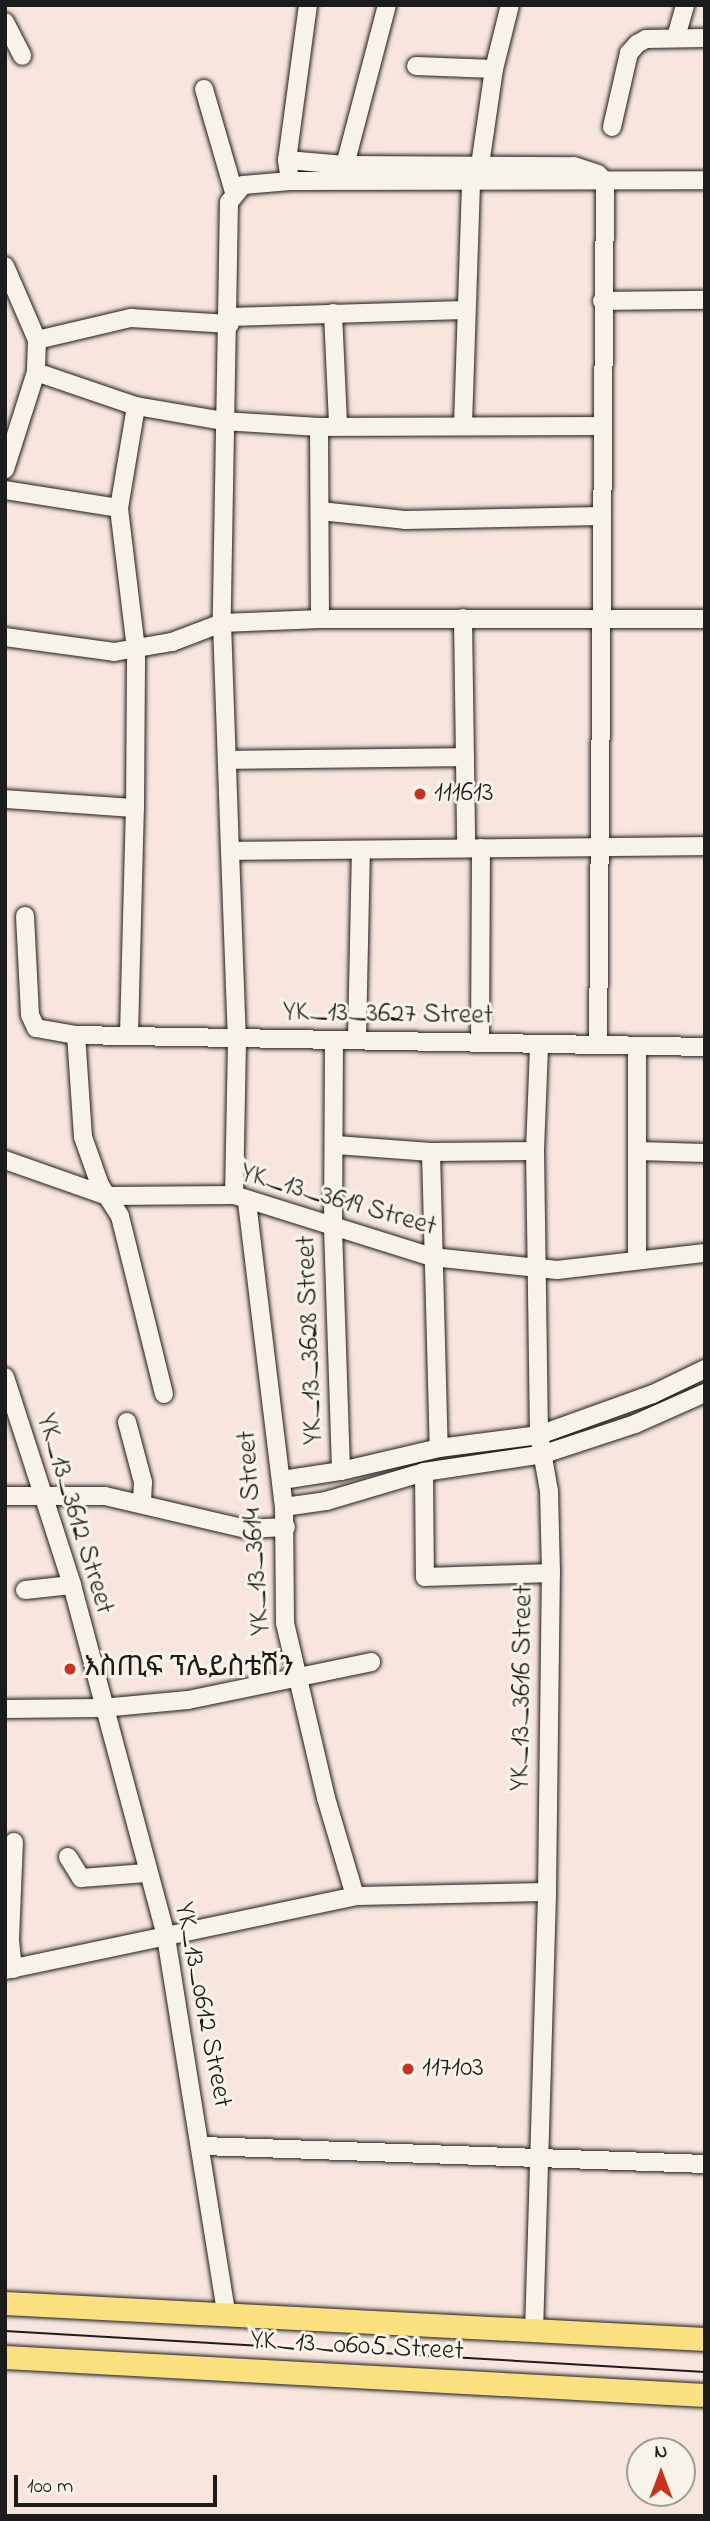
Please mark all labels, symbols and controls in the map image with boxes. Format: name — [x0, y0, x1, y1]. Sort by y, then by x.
place label: 111613 — [434, 777, 493, 811]
marker: 111613 — [412, 786, 428, 802]
street label: YK_13_3627 Street — [282, 996, 494, 1034]
street label: YK_13_3619 Street — [236, 1157, 440, 1245]
street label: YK_13_3628 Street — [291, 1235, 331, 1445]
street label: YK_13_3612 Street — [28, 1410, 120, 1618]
street label: YK_13_3614 Street — [231, 1429, 279, 1637]
street label: YK_13_3616 Street — [504, 1585, 542, 1791]
place label: እስጢፍ ፕሌይስቴሽን — [84, 1652, 294, 1686]
marker: እስጢፍ ፕሌይስቴሽን — [62, 1661, 78, 1677]
street label: YK_13_0612 Street — [166, 1899, 238, 2111]
place label: 117103 — [422, 2052, 484, 2086]
marker: 117103 — [400, 2061, 416, 2077]
street label: YK_13_0605 Street — [249, 2325, 465, 2369]
north arrow — [626, 2437, 696, 2507]
text: N — [655, 2439, 667, 2466]
scale bar — [18, 2462, 220, 2506]
text: 100 m — [27, 2472, 73, 2502]

